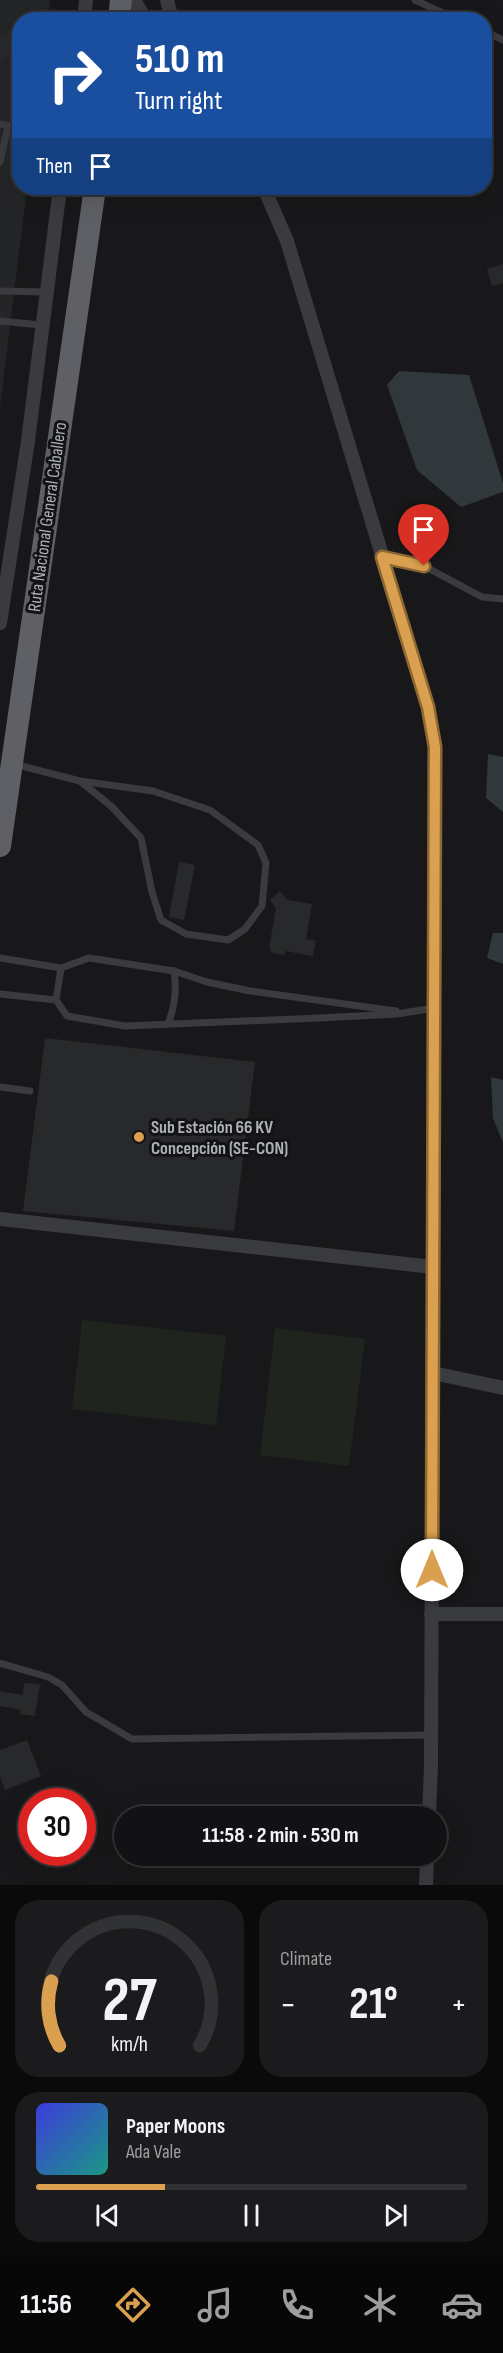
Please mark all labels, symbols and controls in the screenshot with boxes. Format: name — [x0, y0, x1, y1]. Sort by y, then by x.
text: 510 m — [135, 34, 224, 85]
icon: right — [36, 36, 114, 114]
text: Turn right — [135, 85, 222, 117]
icon: arrive — [84, 150, 117, 183]
text: Then — [36, 153, 72, 180]
street label: Ruta Nacional General Caballero — [24, 421, 71, 613]
pin — [398, 504, 449, 566]
icon: arrive — [407, 513, 440, 546]
place label: Sub Estación 66 KV Concepción (SE-CON) — [151, 1117, 288, 1159]
marker: Sub Estación 66 KV Concepción (SE-CON) — [132, 1130, 146, 1144]
position arrow — [400, 1538, 464, 1602]
speed limit sign: 30 — [18, 1788, 96, 1866]
text: 11:58 · 2 min · 530 m — [202, 1822, 359, 1849]
text: Climate — [280, 1947, 332, 1971]
text: 27 — [102, 1964, 158, 2039]
text: 21° — [349, 1977, 398, 2032]
text: − — [280, 1985, 296, 2025]
text: + — [451, 1985, 467, 2025]
text: km/h — [111, 2032, 148, 2057]
text: Paper Moons — [126, 2113, 225, 2140]
text: Ada Vale — [126, 2140, 181, 2164]
icon: previous — [91, 2199, 124, 2232]
icon: pause — [235, 2199, 268, 2232]
icon: next — [379, 2199, 412, 2232]
icon: directions — [112, 2284, 154, 2326]
icon: music — [194, 2284, 236, 2326]
icon: phone — [276, 2284, 318, 2326]
icon: climate — [359, 2284, 401, 2326]
icon: car — [441, 2284, 483, 2326]
text: 11:56 — [20, 2289, 72, 2321]

